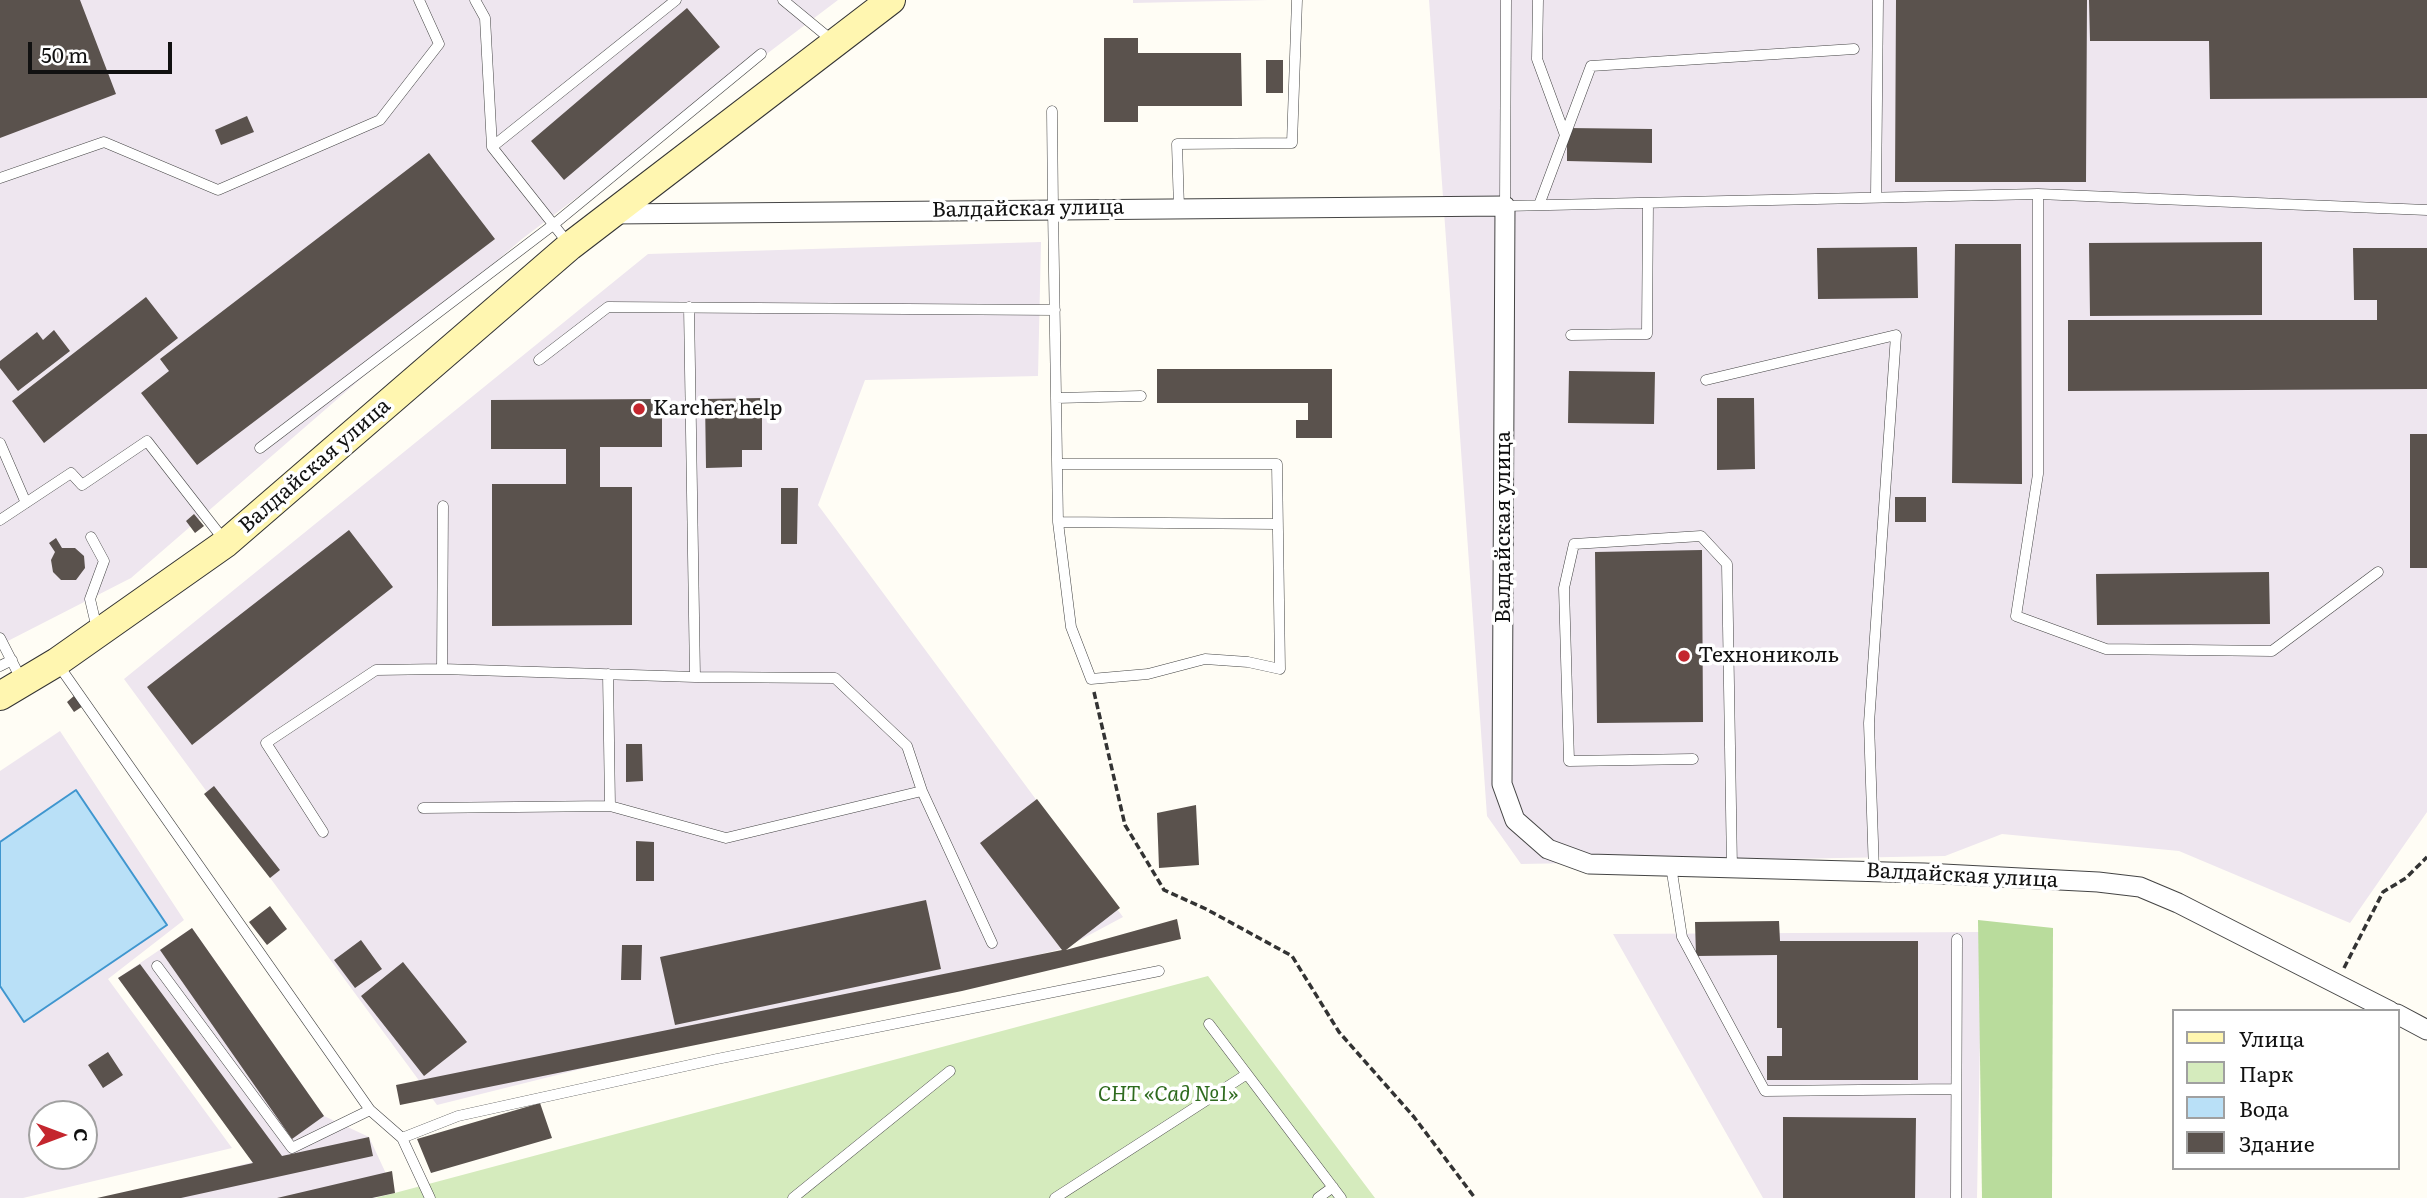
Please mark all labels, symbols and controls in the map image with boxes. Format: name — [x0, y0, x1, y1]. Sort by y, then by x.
scale bar — [32, 28, 175, 72]
text: 50 m — [41, 38, 88, 69]
street label: Валдайская улица — [932, 195, 1124, 223]
street label: Валдайская улица — [234, 393, 396, 539]
place label: Karcher help — [653, 396, 783, 422]
marker: Karcher help — [631, 401, 647, 417]
street label: Валдайская улица — [1491, 431, 1517, 623]
place label: Технониколь — [1698, 643, 1839, 669]
marker: Технониколь — [1676, 648, 1692, 664]
street label: Валдайская улица — [1865, 858, 2059, 894]
legend — [2172, 1009, 2399, 1170]
text: Улица — [2239, 1022, 2304, 1053]
text: Парк — [2239, 1057, 2293, 1088]
park label: СНТ «Сад №1» — [1098, 1082, 1238, 1108]
text: Вода — [2239, 1092, 2289, 1123]
north arrow — [28, 1100, 98, 1170]
text: Здание — [2239, 1127, 2315, 1158]
text: С — [68, 1128, 96, 1142]

